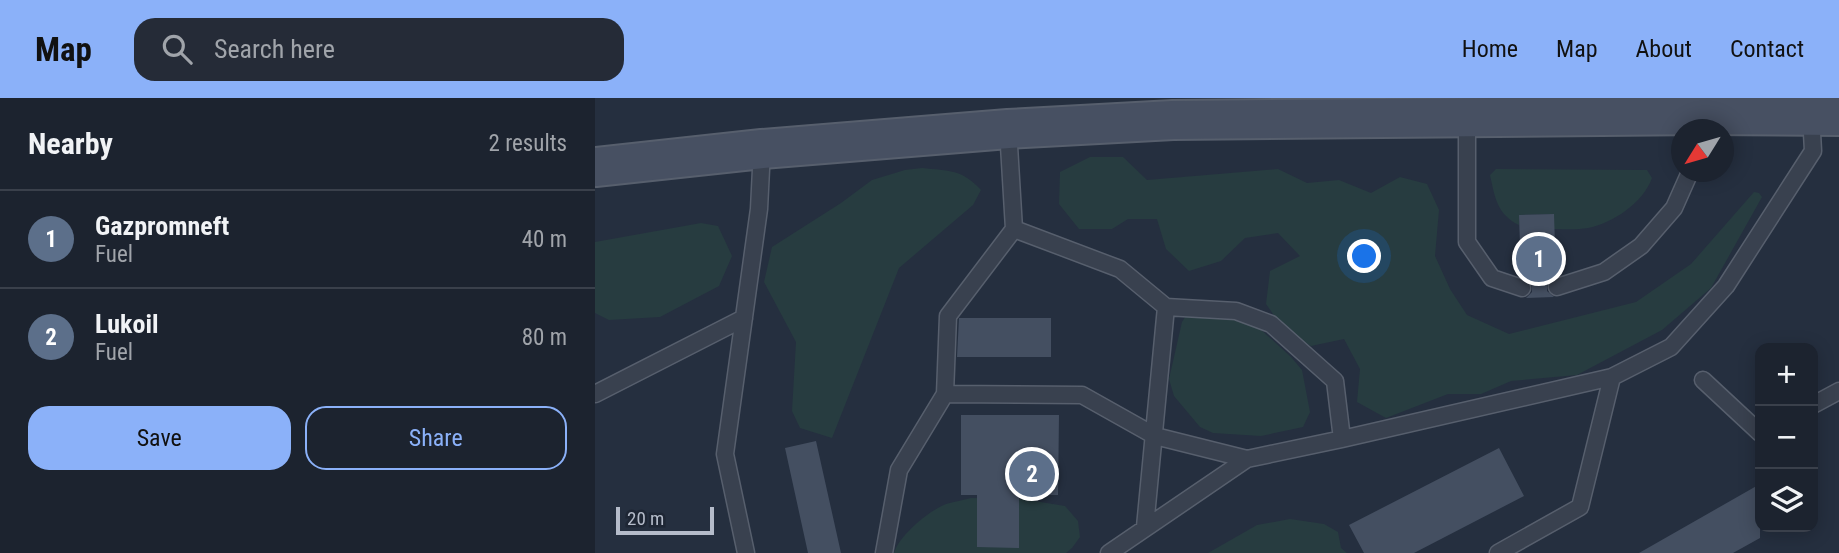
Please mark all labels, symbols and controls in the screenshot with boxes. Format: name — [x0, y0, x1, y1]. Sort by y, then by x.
search box — [134, 18, 624, 81]
text: Map — [35, 30, 92, 69]
icon: search — [158, 30, 196, 68]
text: Search here — [214, 34, 335, 64]
text: Home — [1462, 35, 1518, 63]
text: Map — [1556, 35, 1598, 63]
text: About — [1636, 35, 1692, 63]
text: Contact — [1730, 35, 1804, 63]
north arrow — [1671, 119, 1734, 182]
text: Nearby — [28, 126, 113, 161]
text: 2 results — [489, 130, 567, 157]
text: Gazpromneft — [95, 211, 229, 241]
text: 1 — [45, 226, 57, 253]
text: 40 m — [522, 226, 567, 253]
pin: 1 — [1516, 233, 1562, 285]
your location — [1347, 239, 1381, 273]
text: Fuel — [95, 241, 133, 268]
text: Lukoil — [95, 309, 159, 339]
text: 2 — [45, 324, 57, 351]
text: 80 m — [522, 324, 567, 351]
text: Fuel — [95, 339, 133, 366]
map controls — [1755, 343, 1818, 532]
button: + — [1755, 343, 1818, 406]
button: Save — [28, 406, 291, 470]
button: Share — [305, 406, 567, 470]
button: − — [1755, 406, 1818, 469]
pin: 2 — [1009, 448, 1055, 500]
button: layers — [1755, 469, 1818, 532]
scale bar — [616, 504, 714, 536]
text: 20 m — [627, 507, 664, 530]

